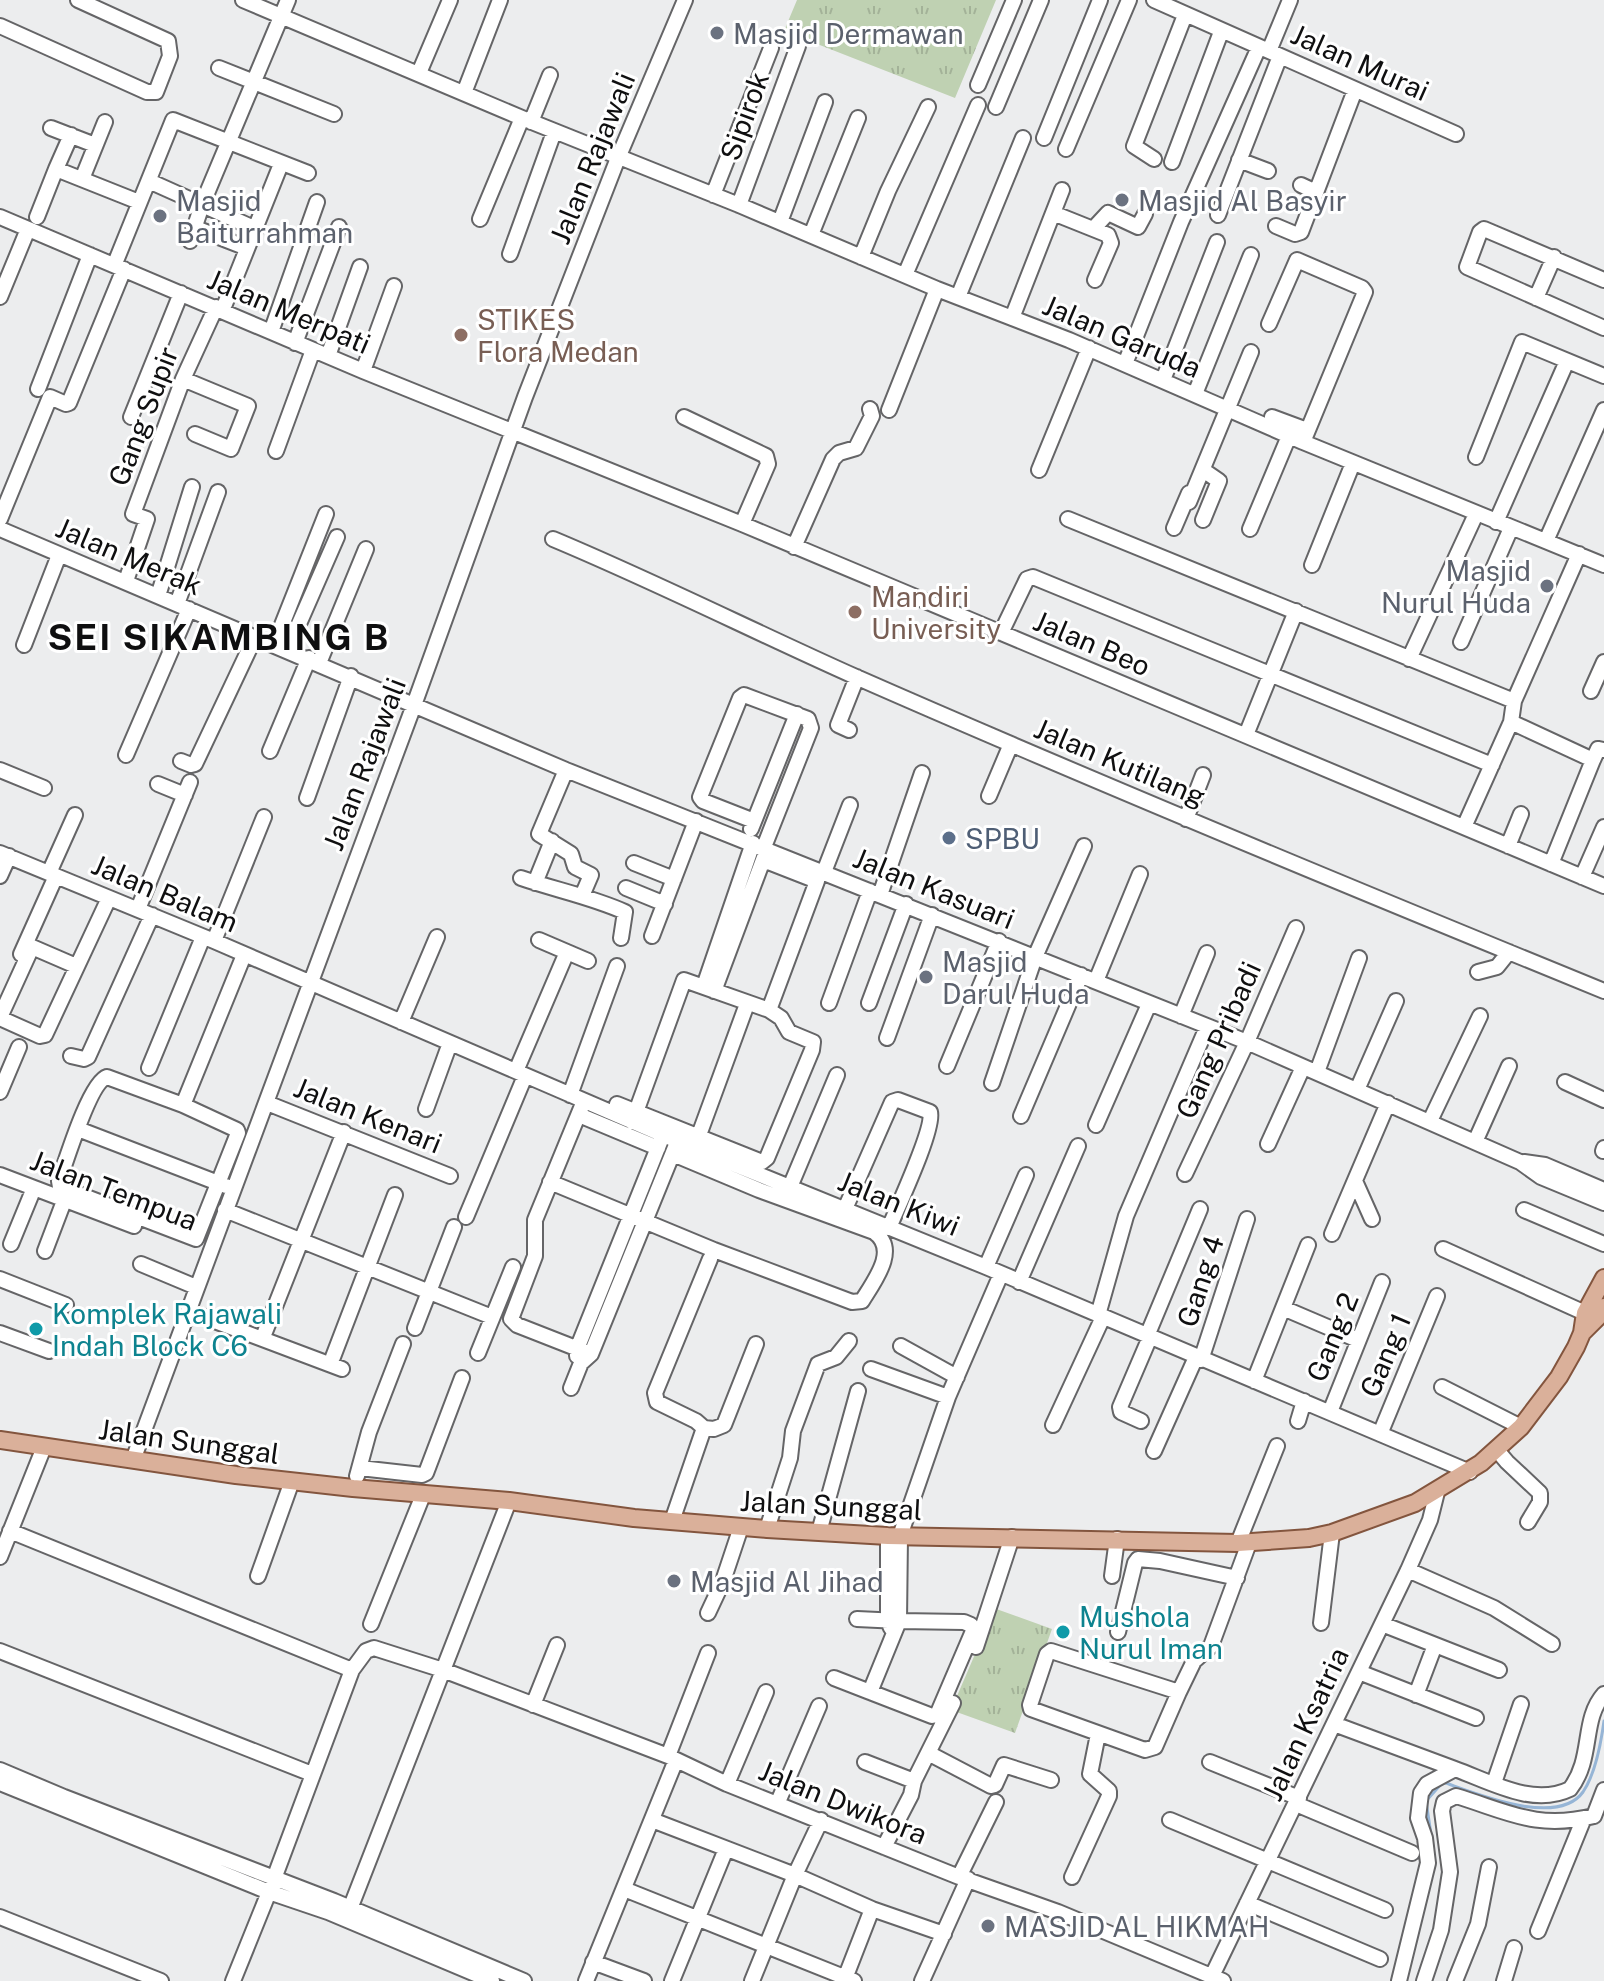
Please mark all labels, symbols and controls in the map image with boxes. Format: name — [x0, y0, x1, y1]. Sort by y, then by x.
place label: Masjid Dermawan — [733, 17, 964, 50]
street label: Jalan Murai — [1286, 17, 1434, 107]
marker: Masjid Dermawan — [708, 24, 726, 42]
street label: Jalan Rajawali — [543, 67, 641, 249]
street label: Sipirok — [713, 67, 775, 165]
place label: Masjid Baiturrahman — [176, 184, 353, 249]
place label: Masjid Al Basyir — [1138, 184, 1347, 217]
marker: Masjid Al Basyir — [1113, 191, 1131, 209]
marker: Masjid Baiturrahman — [151, 207, 169, 225]
street label: Jalan Merpati — [203, 262, 375, 360]
street label: Jalan Garuda — [1038, 288, 1206, 384]
place label: STIKES Flora Medan — [477, 303, 639, 368]
marker: STIKES Flora Medan — [452, 326, 470, 344]
street label: Gang Supir — [101, 342, 185, 490]
street label: Jalan Merak — [51, 510, 207, 602]
place label: Masjid Nurul Huda — [1381, 554, 1531, 619]
marker: Masjid Nurul Huda — [1538, 577, 1556, 595]
place label: Mandiri University — [871, 580, 1001, 645]
marker: Mandiri University — [846, 603, 864, 621]
street label: Jalan Beo — [1029, 604, 1155, 682]
district label: SEI SIKAMBING B — [48, 616, 390, 658]
street label: Jalan Rajawali — [316, 673, 412, 855]
street label: Jalan Kutilang — [1029, 711, 1211, 813]
place label: SPBU — [965, 822, 1040, 855]
marker: SPBU — [940, 829, 958, 847]
street label: Jalan Kasuari — [848, 841, 1020, 935]
street label: Jalan Balam — [87, 847, 243, 939]
place label: Masjid Darul Huda — [942, 945, 1089, 1010]
street label: Gang Pribadi — [1169, 957, 1267, 1123]
marker: Masjid Darul Huda — [917, 968, 935, 986]
street label: Jalan Kenari — [289, 1070, 447, 1160]
street label: Jalan Tempua — [26, 1143, 202, 1237]
street label: Jalan Kiwi — [834, 1164, 964, 1242]
street label: Gang 4 — [1170, 1231, 1230, 1331]
street label: Gang 2 — [1299, 1288, 1365, 1386]
place label: Komplek Rajawali Indah Block C6 — [52, 1297, 282, 1362]
street label: Gang 1 — [1353, 1308, 1417, 1402]
marker: Komplek Rajawali Indah Block C6 — [27, 1320, 45, 1338]
street label: Jalan Sunggal — [96, 1412, 282, 1470]
street label: Jalan Sunggal — [739, 1484, 923, 1526]
place label: Masjid Al Jihad — [690, 1565, 884, 1598]
marker: Masjid Al Jihad — [665, 1572, 683, 1590]
place label: Mushola Nurul Iman — [1079, 1600, 1223, 1665]
marker: Mushola Nurul Iman — [1054, 1623, 1072, 1641]
street label: Jalan Ksatria — [1255, 1642, 1355, 1806]
street label: Jalan Dwikora — [754, 1753, 932, 1851]
place label: MASJID AL HIKMAH — [1004, 1910, 1270, 1943]
marker: MASJID AL HIKMAH — [979, 1917, 997, 1935]

